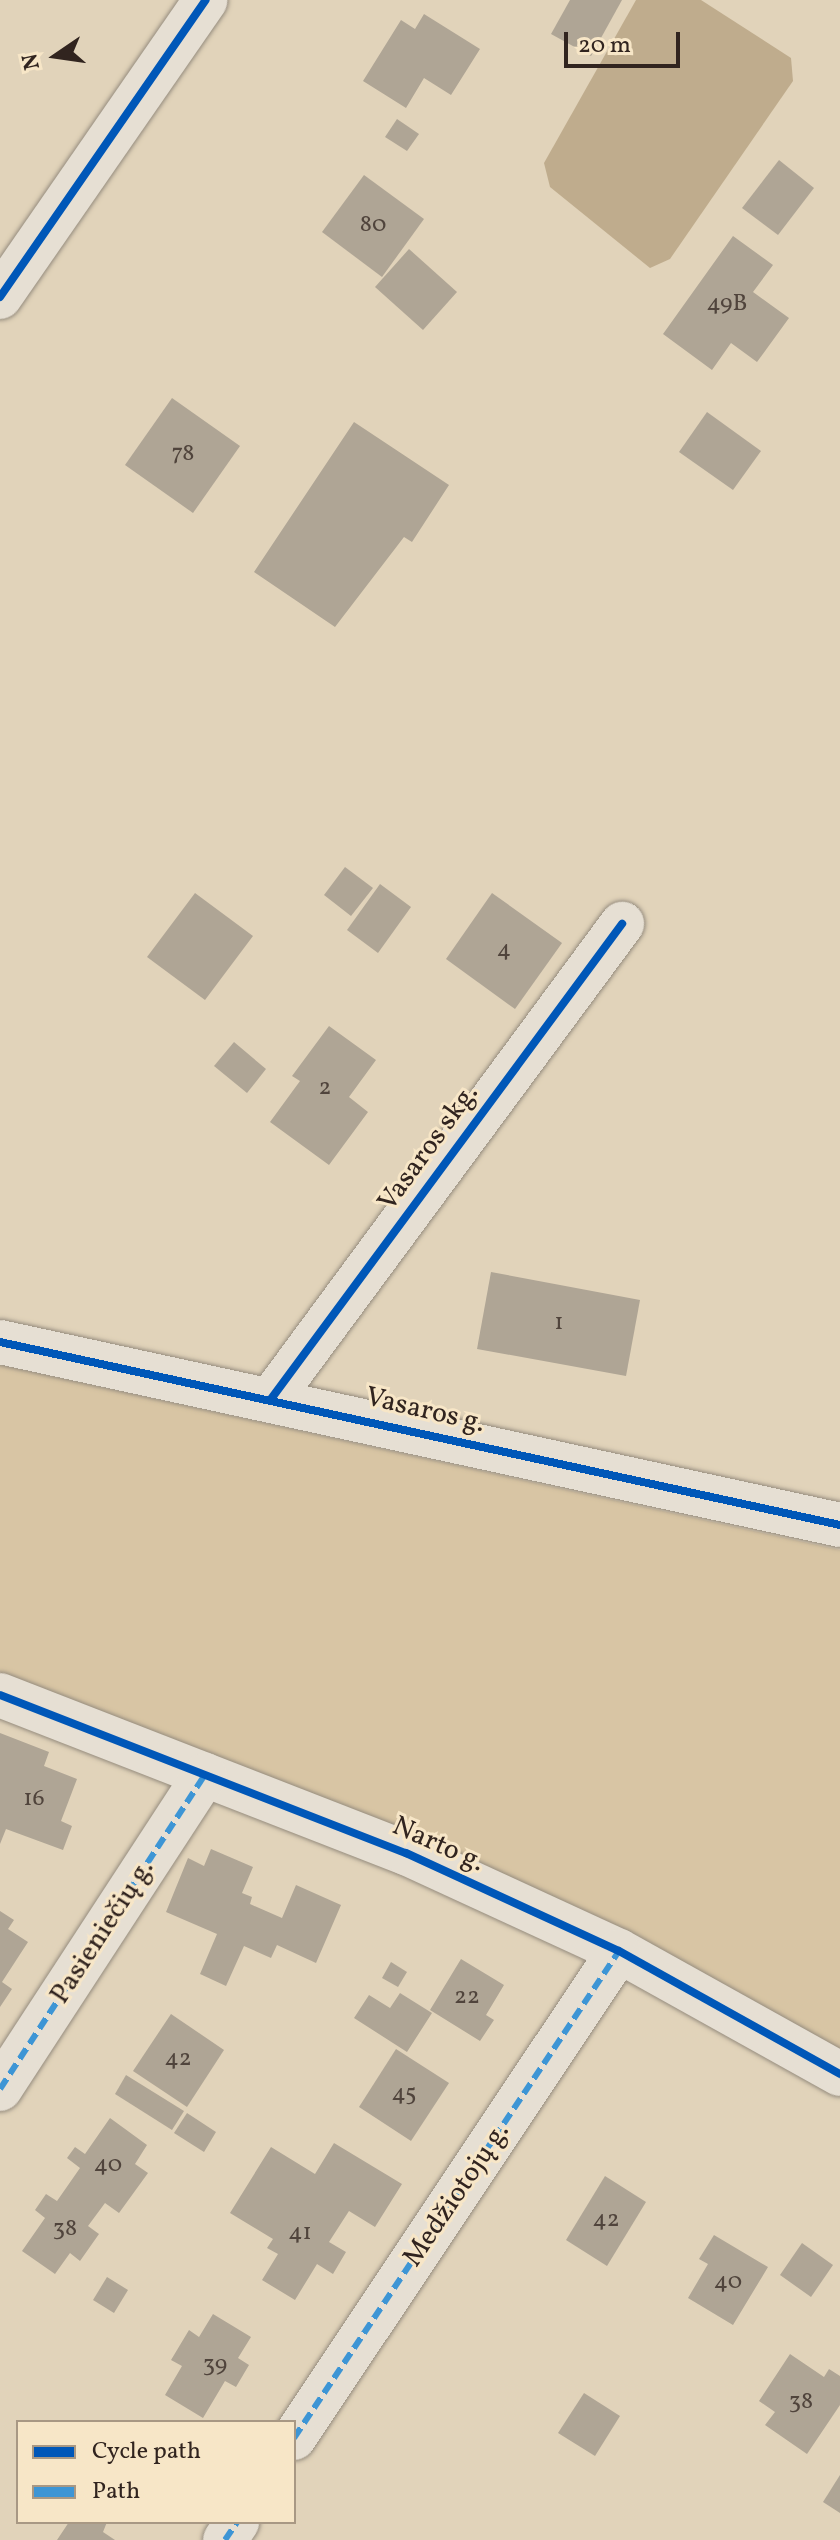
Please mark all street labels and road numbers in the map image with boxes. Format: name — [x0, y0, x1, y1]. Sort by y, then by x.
street label: Vasaros skg. — [372, 1078, 486, 1218]
street label: Vasaros g. — [362, 1381, 488, 1441]
street label: Narto g. — [387, 1810, 489, 1880]
street label: Pasieniečių g. — [44, 1853, 162, 2011]
street label: Medžiotojų g. — [396, 2117, 518, 2273]

